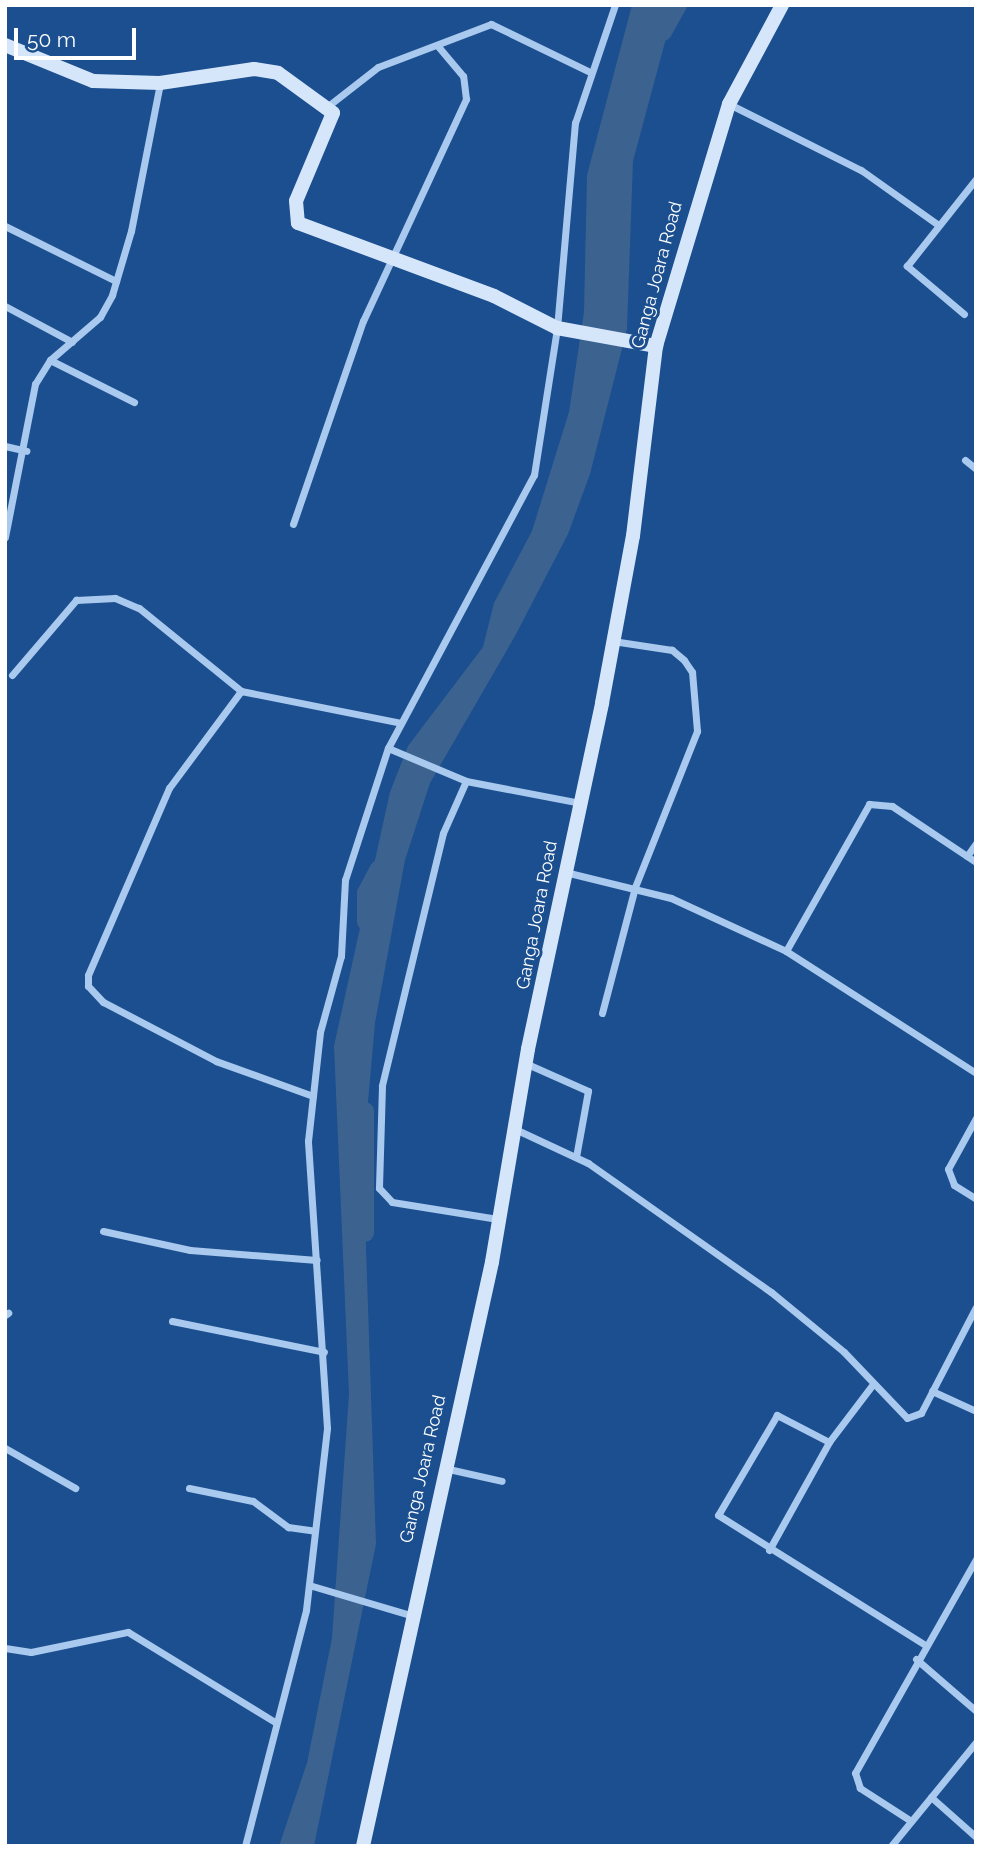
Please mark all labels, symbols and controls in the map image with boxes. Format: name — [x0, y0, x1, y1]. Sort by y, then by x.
scale bar — [18, 14, 140, 58]
text: 50 m — [27, 27, 76, 52]
street label: Ganga Joara Road — [627, 199, 687, 351]
street label: Ganga Joara Road — [512, 839, 562, 991]
street label: Ganga Joara Road — [395, 1393, 451, 1545]

